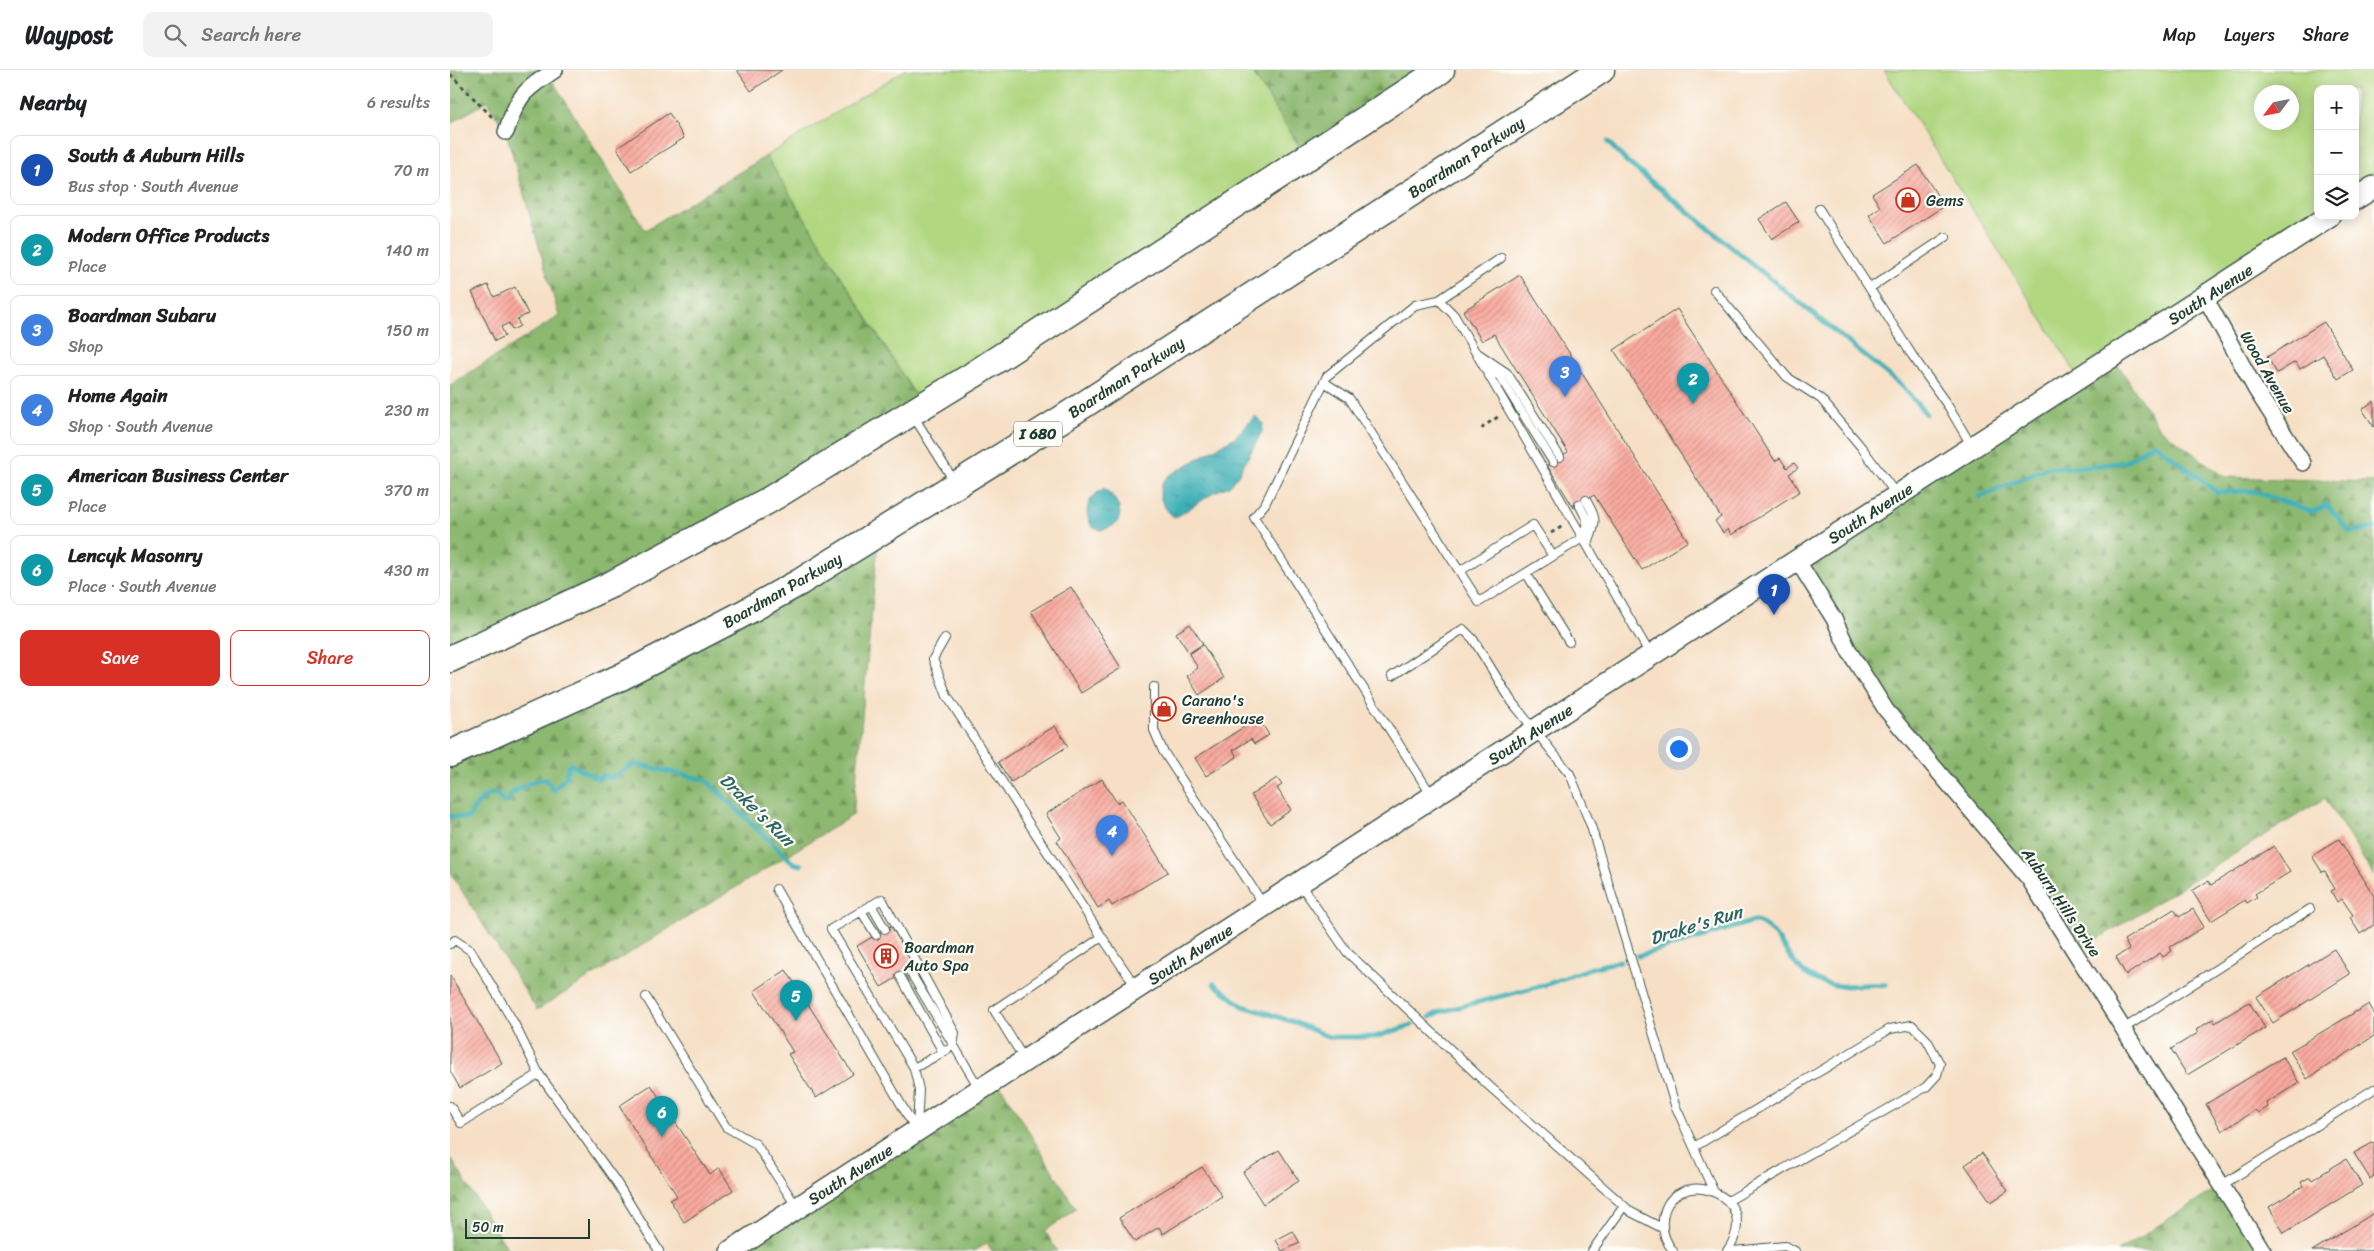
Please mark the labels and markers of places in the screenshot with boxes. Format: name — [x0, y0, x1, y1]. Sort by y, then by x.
place label: Gems — [1926, 186, 1964, 215]
shop icon: Gems — [1895, 187, 1921, 213]
pin: 3 — [1549, 356, 1581, 397]
pin: 2 — [1677, 363, 1709, 404]
pin: 1 — [1758, 574, 1790, 615]
place label: Carano's Greenhouse — [1182, 686, 1264, 733]
shop icon: Carano's Greenhouse — [1151, 696, 1177, 722]
pin: 4 — [1096, 815, 1128, 856]
place label: Boardman Auto Spa — [903, 933, 975, 980]
building icon: Boardman Auto Spa — [873, 943, 899, 969]
pin: 5 — [780, 980, 812, 1021]
pin: 6 — [646, 1096, 678, 1137]

